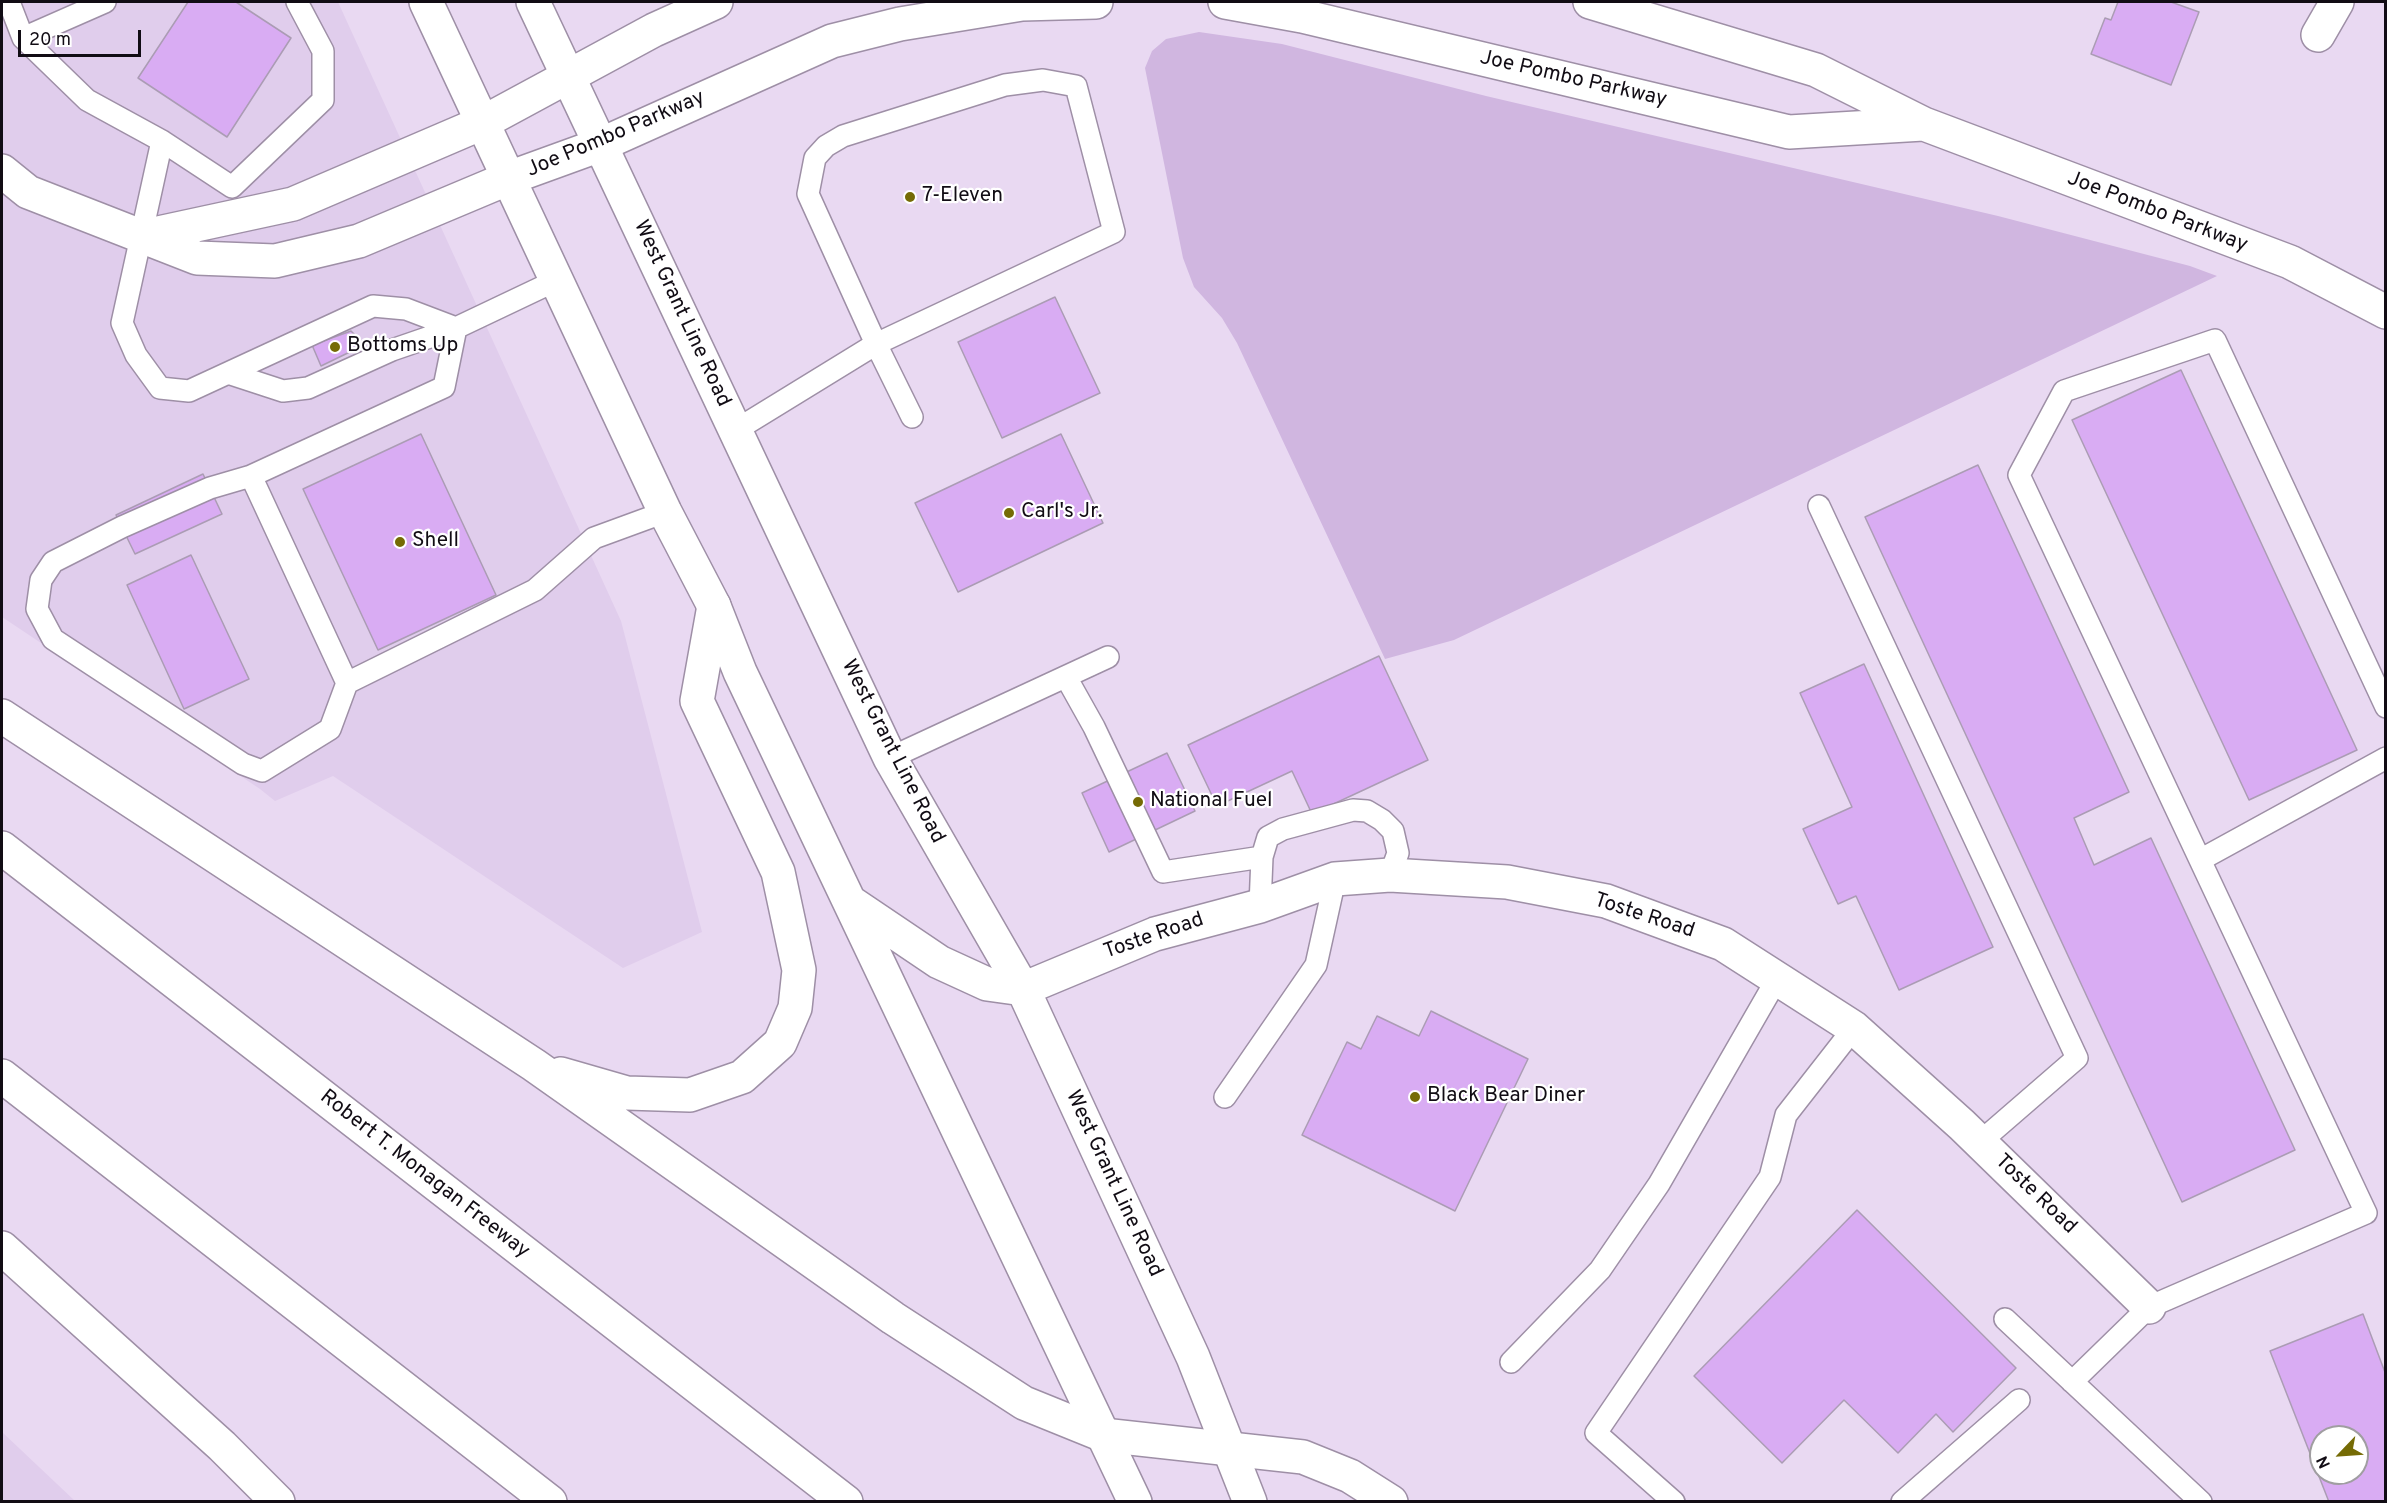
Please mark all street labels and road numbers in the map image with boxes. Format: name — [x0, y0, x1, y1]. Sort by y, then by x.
street label: Joe Pombo Parkway — [1477, 46, 1669, 114]
street label: Joe Pombo Parkway — [523, 86, 709, 184]
street label: Joe Pombo Parkway — [2063, 167, 2251, 259]
street label: West Grant Line Road — [627, 217, 735, 411]
street label: West Grant Line Road — [835, 656, 949, 848]
street label: Toste Road — [1591, 889, 1697, 945]
street label: Toste Road — [1101, 908, 1207, 966]
street label: Robert T. Monagan Freeway — [314, 1085, 534, 1265]
street label: West Grant Line Road — [1059, 1087, 1167, 1281]
street label: Toste Road — [1989, 1150, 2081, 1240]

